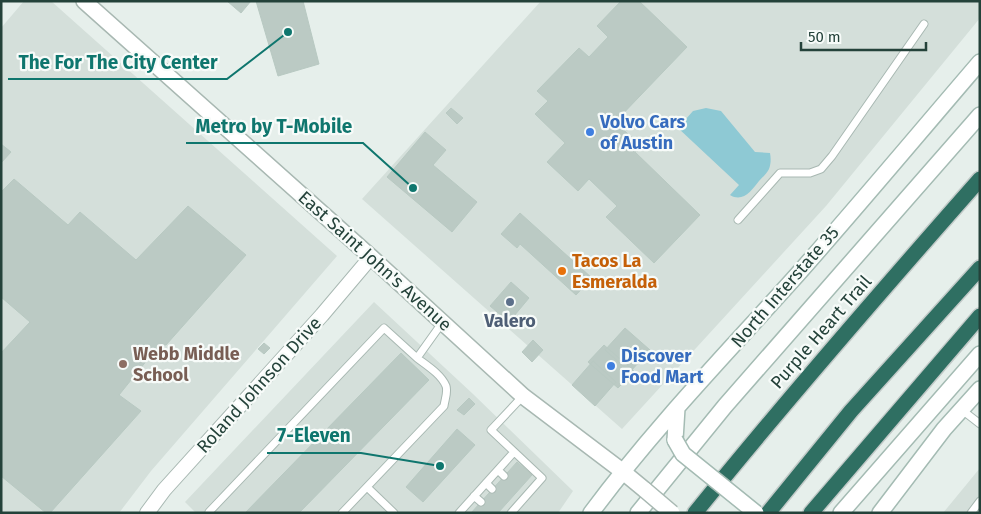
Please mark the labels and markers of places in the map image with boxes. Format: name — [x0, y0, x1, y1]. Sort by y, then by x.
callout: The For The City Center — [8, 45, 227, 79]
callout: Metro by T-Mobile — [186, 109, 363, 143]
place label: Volvo Cars of Austin — [599, 111, 685, 154]
marker: Volvo Cars of Austin — [584, 126, 596, 138]
place label: Tacos La Esmeralda — [572, 250, 658, 293]
marker: Tacos La Esmeralda — [556, 265, 568, 277]
marker: Valero — [504, 296, 516, 308]
place label: Valero — [483, 310, 536, 332]
place label: Webb Middle School — [133, 343, 240, 386]
place label: Discover Food Mart — [621, 345, 704, 388]
marker: Webb Middle School — [117, 358, 129, 370]
marker: Discover Food Mart — [605, 360, 617, 372]
callout: 7-Eleven — [267, 419, 361, 453]

